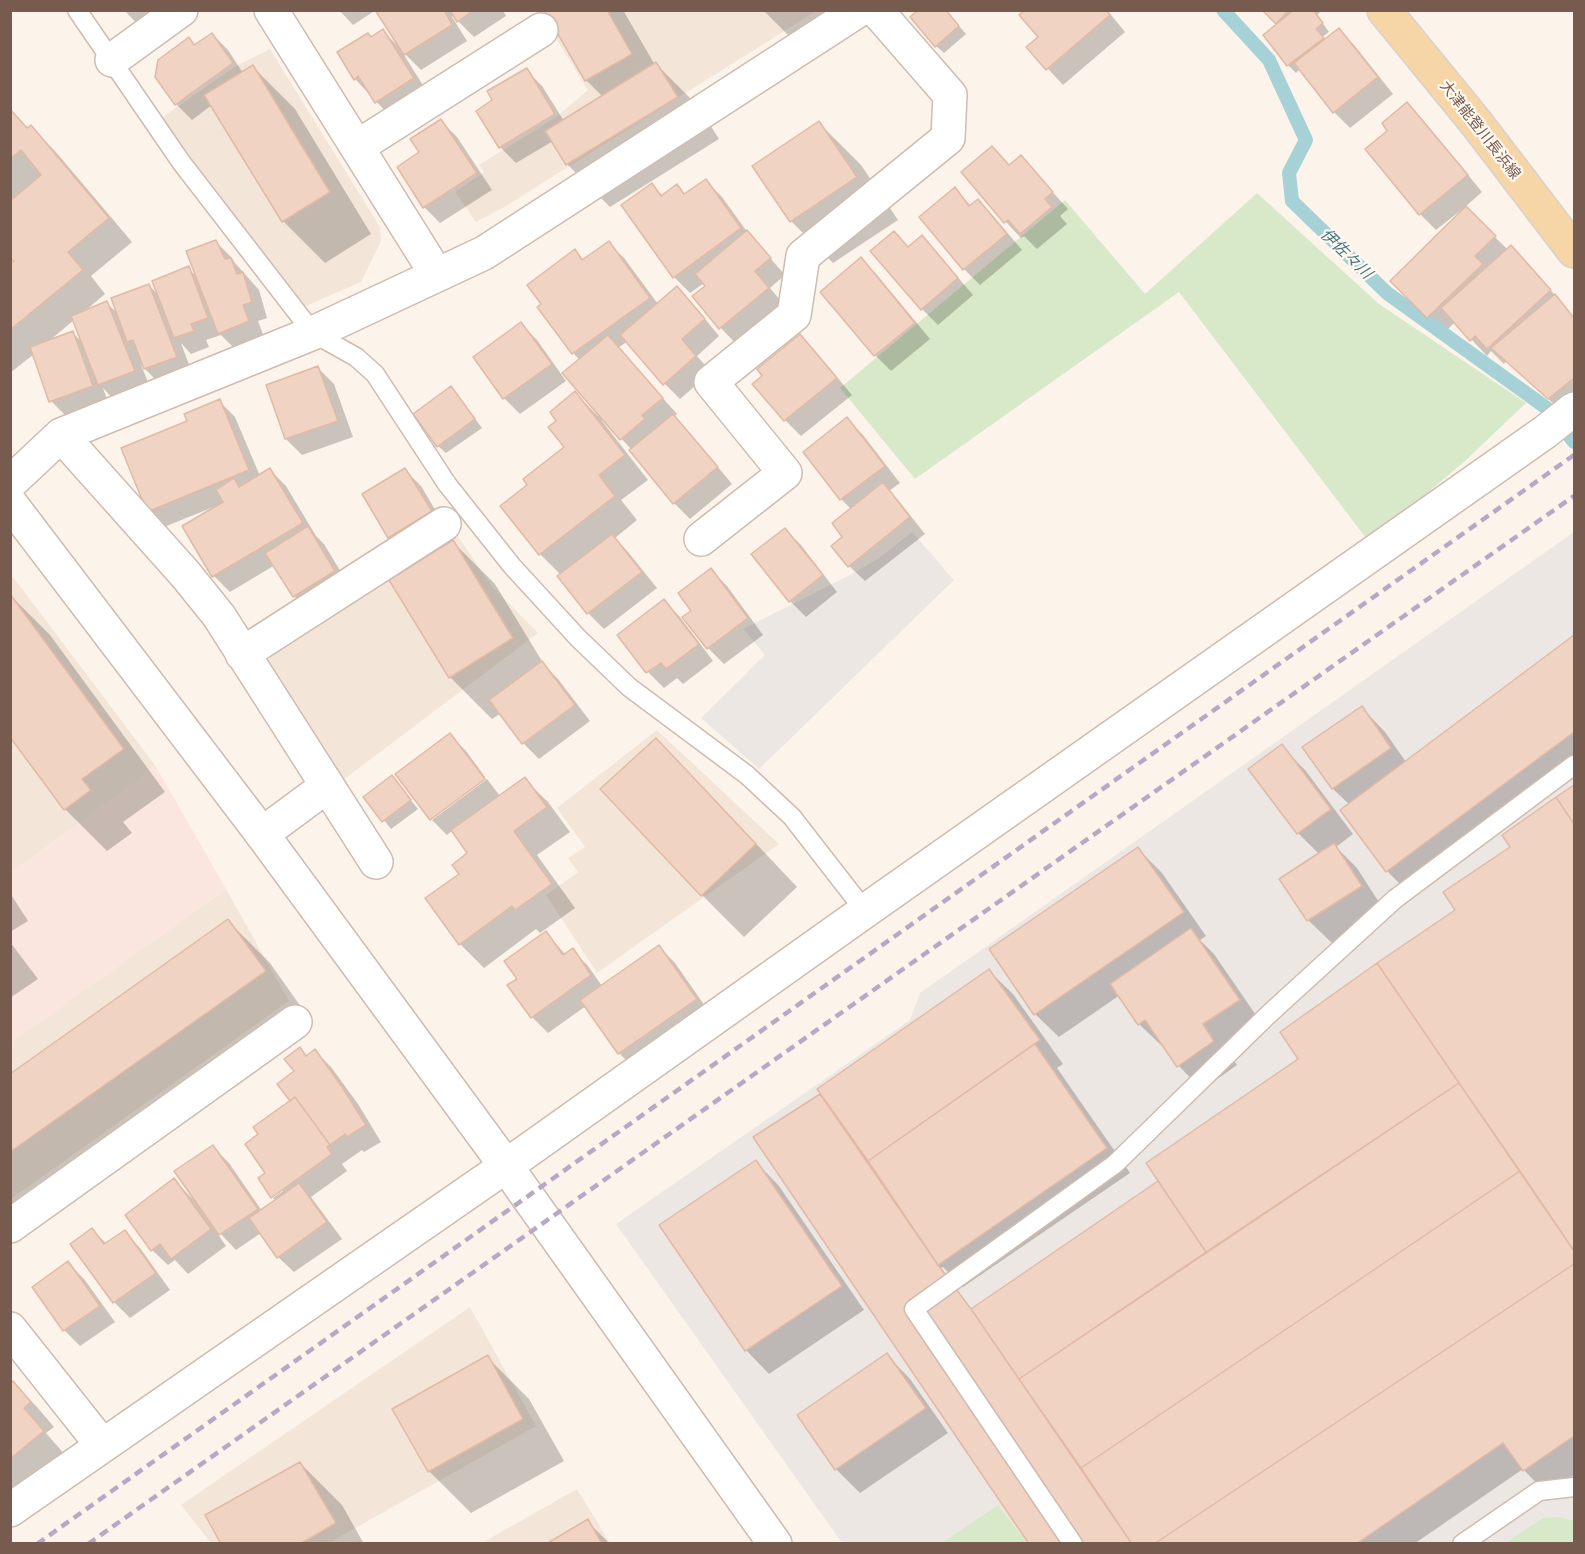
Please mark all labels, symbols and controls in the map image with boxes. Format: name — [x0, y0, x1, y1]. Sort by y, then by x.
street label: 大津能登川長浜線 — [1436, 77, 1524, 183]
water label: 伊佐々川 — [1316, 225, 1376, 283]

